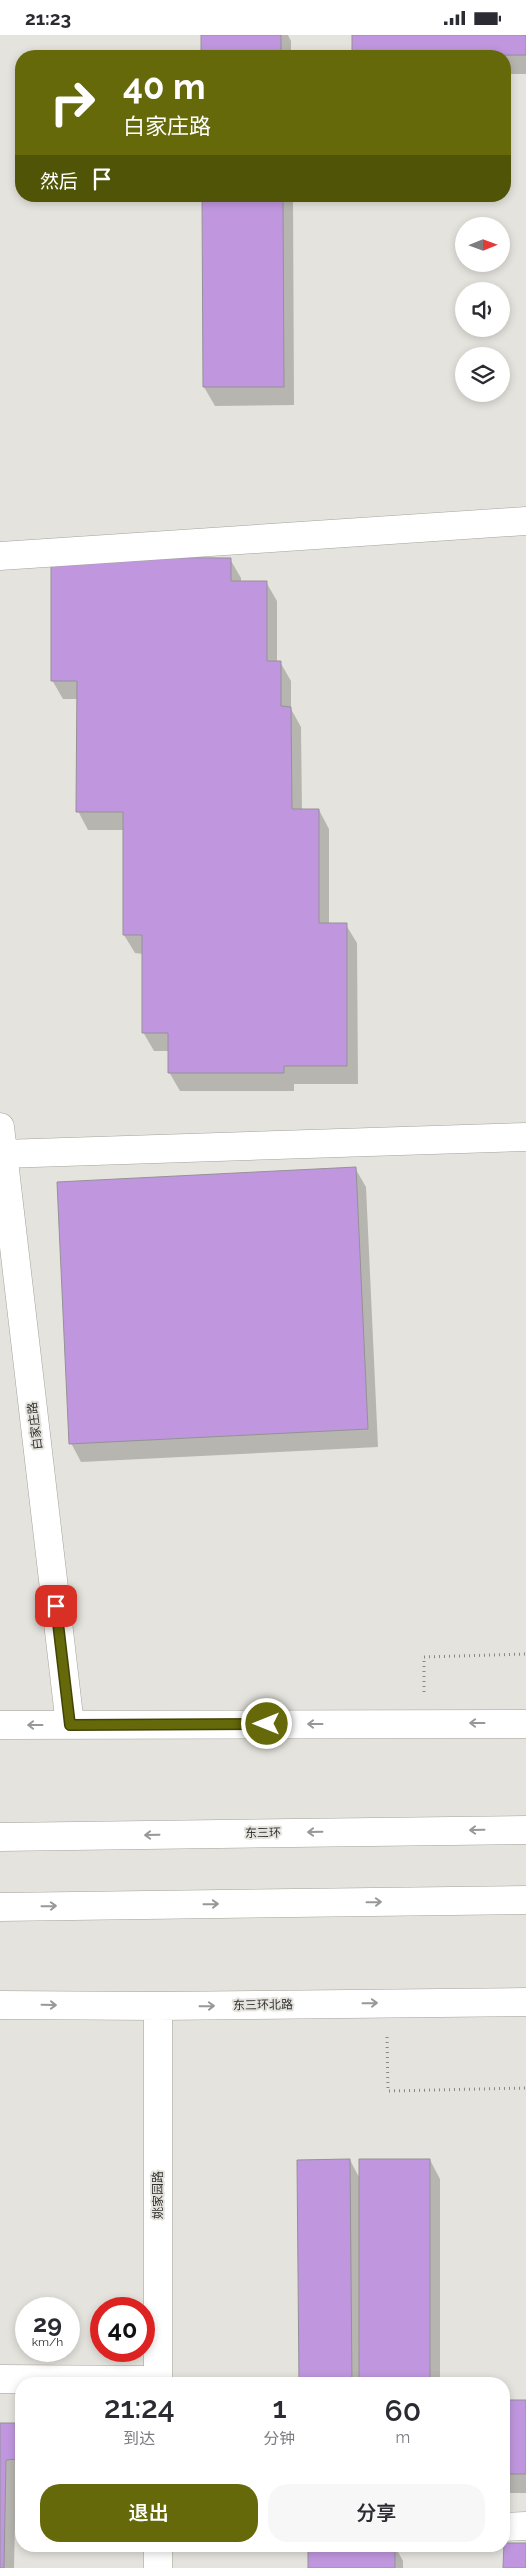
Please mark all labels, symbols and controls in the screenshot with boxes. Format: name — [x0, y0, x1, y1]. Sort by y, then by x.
text: 21:23 — [25, 7, 71, 29]
text: 40 m — [123, 66, 205, 107]
icon: right — [40, 70, 105, 135]
text: 白家庄路 — [123, 113, 211, 139]
icon: arrive — [88, 165, 116, 193]
text: 然后 — [40, 170, 78, 192]
north arrow — [455, 217, 510, 273]
map controls — [455, 217, 510, 402]
button: sound — [455, 282, 510, 337]
button: layers — [455, 347, 510, 402]
street label: 白家庄路 — [25, 1401, 45, 1451]
pin — [35, 1585, 77, 1627]
icon: arrive — [42, 1592, 70, 1620]
position arrow — [240, 1697, 292, 1749]
one-way arrow — [470, 1718, 486, 1728]
one-way arrow — [307, 1719, 324, 1729]
one-way arrow — [27, 1720, 44, 1730]
one-way arrow — [470, 1825, 486, 1835]
street label: 东三环 — [245, 1826, 281, 1840]
one-way arrow — [307, 1827, 324, 1837]
one-way arrow — [145, 1830, 161, 1839]
one-way arrow — [365, 1897, 381, 1907]
one-way arrow — [202, 1899, 219, 1909]
one-way arrow — [40, 1901, 56, 1911]
street label: 东三环北路 — [233, 1997, 293, 2013]
one-way arrow — [361, 1999, 377, 2008]
one-way arrow — [40, 2000, 56, 2010]
one-way arrow — [199, 2001, 215, 2010]
street label: 姚家园路 — [151, 2171, 165, 2219]
speed limit sign: 40 — [90, 2297, 155, 2362]
text: 29 — [33, 2308, 62, 2338]
text: km/h — [32, 2335, 63, 2349]
text: 21:24 — [104, 2390, 175, 2425]
text: 1 — [272, 2390, 287, 2425]
text: 60 — [384, 2393, 421, 2428]
text: m — [395, 2428, 410, 2447]
text: 到达 — [123, 2429, 155, 2448]
text: 分钟 — [264, 2429, 296, 2448]
button: 退出 — [40, 2484, 258, 2542]
button: 分享 — [268, 2484, 485, 2542]

